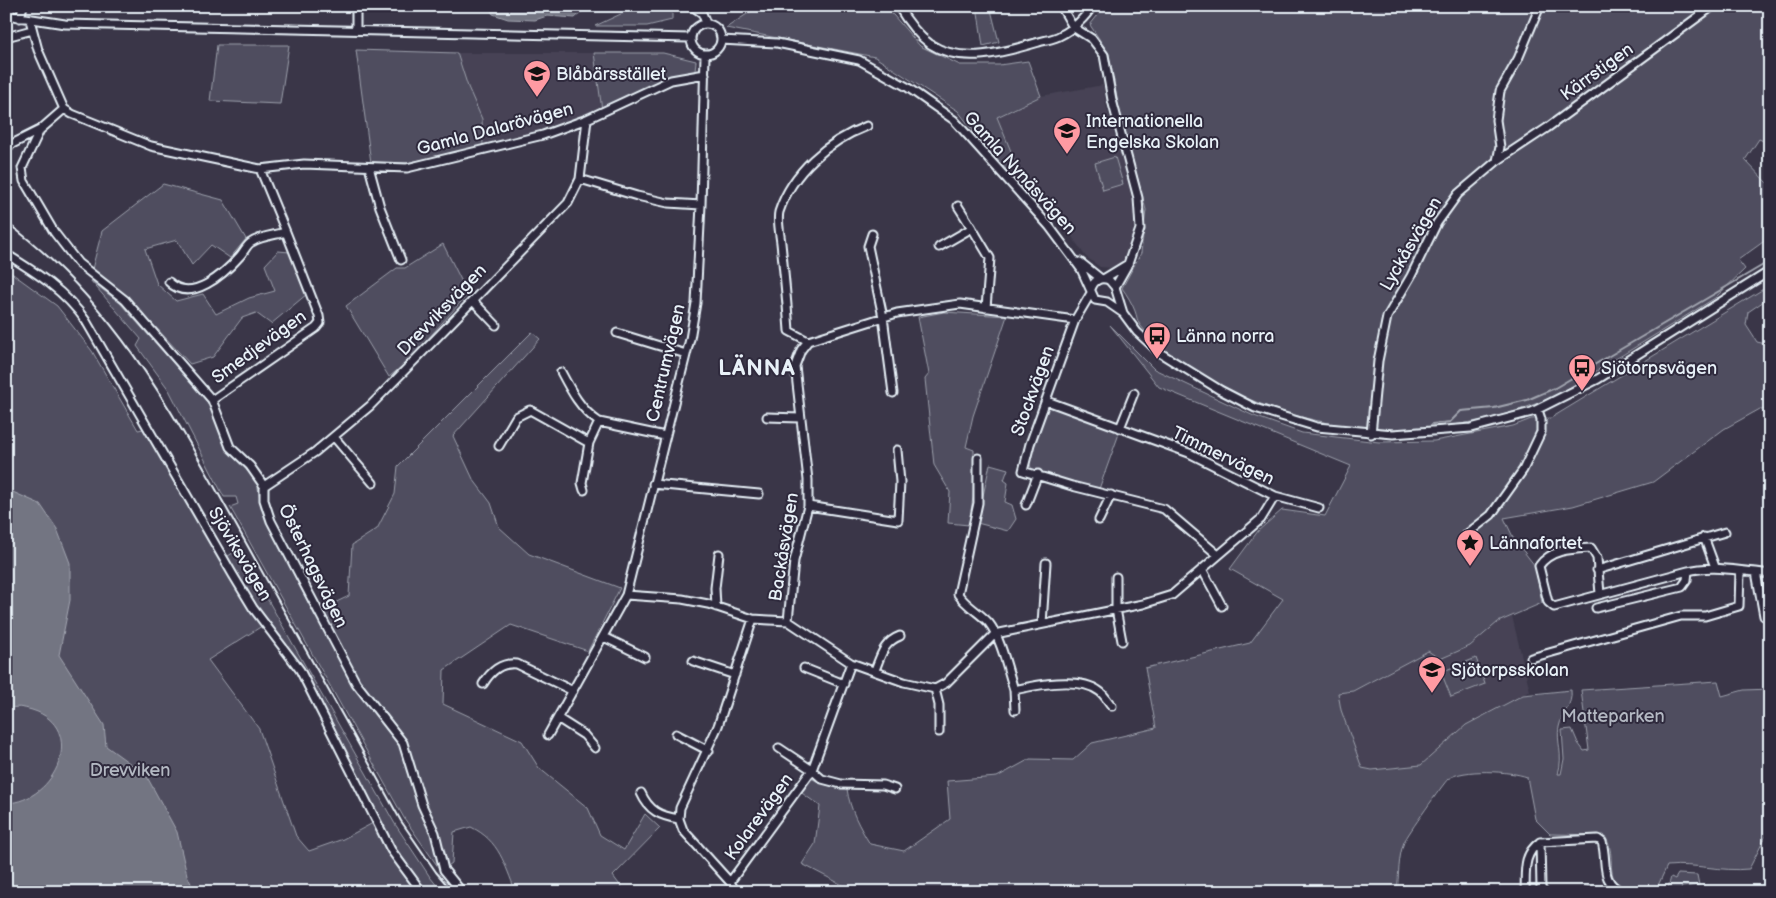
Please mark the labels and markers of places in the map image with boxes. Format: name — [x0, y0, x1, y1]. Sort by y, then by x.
school or university icon: Blåbärsstället — [522, 59, 552, 98]
place label: Blåbärsstället — [556, 64, 667, 85]
place label: Internationella Engelska Skolan — [1086, 111, 1219, 153]
school or university icon: Internationella Engelska Skolan — [1052, 116, 1082, 155]
bus stop icon: Länna norra — [1142, 321, 1172, 360]
place label: Länna norra — [1176, 326, 1275, 347]
bus stop icon: Sjötorpsvägen — [1567, 353, 1597, 392]
place label: Sjötorpsvägen — [1601, 358, 1717, 379]
place icon: Lännafortet — [1455, 528, 1485, 567]
place label: Lännafortet — [1489, 533, 1583, 554]
school or university icon: Sjötorpsskolan — [1417, 655, 1447, 694]
place label: Sjötorpsskolan — [1451, 660, 1569, 681]

